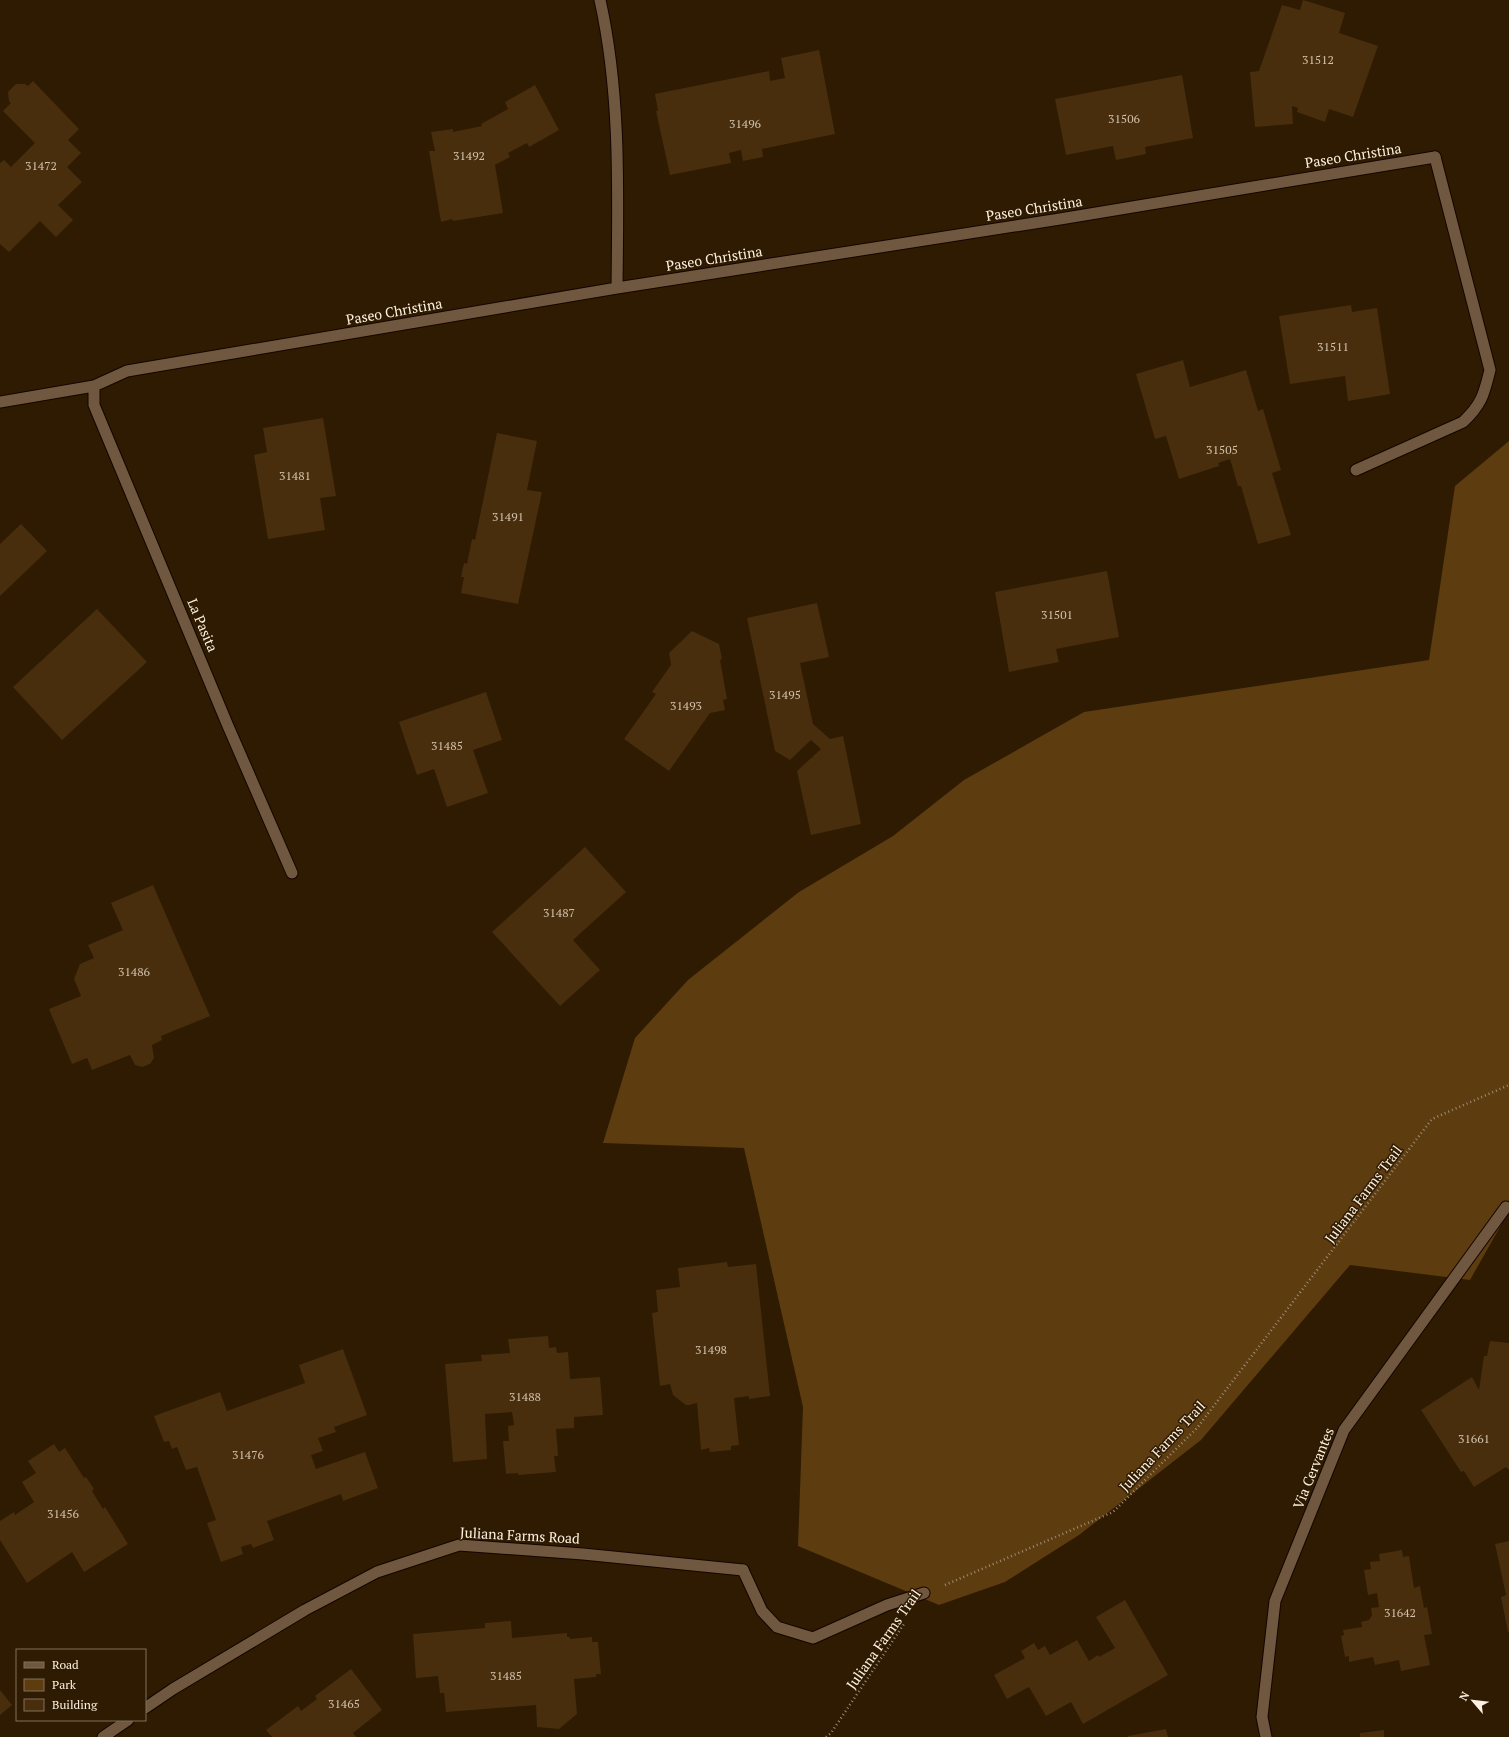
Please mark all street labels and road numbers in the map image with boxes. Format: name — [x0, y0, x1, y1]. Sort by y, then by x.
street label: Paseo Christina — [1303, 138, 1403, 172]
street label: Paseo Christina — [984, 191, 1084, 225]
street label: Paseo Christina — [664, 241, 764, 275]
street label: Paseo Christina — [344, 293, 444, 329]
street label: La Pasita — [183, 595, 223, 655]
street label: Juliana Farms Trail — [1320, 1141, 1406, 1247]
street label: Juliana Farms Trail — [1115, 1396, 1209, 1496]
street label: Via Cervantes — [1288, 1424, 1338, 1512]
street label: Juliana Farms Road — [460, 1522, 581, 1548]
street label: Juliana Farms Trail — [841, 1585, 925, 1693]

